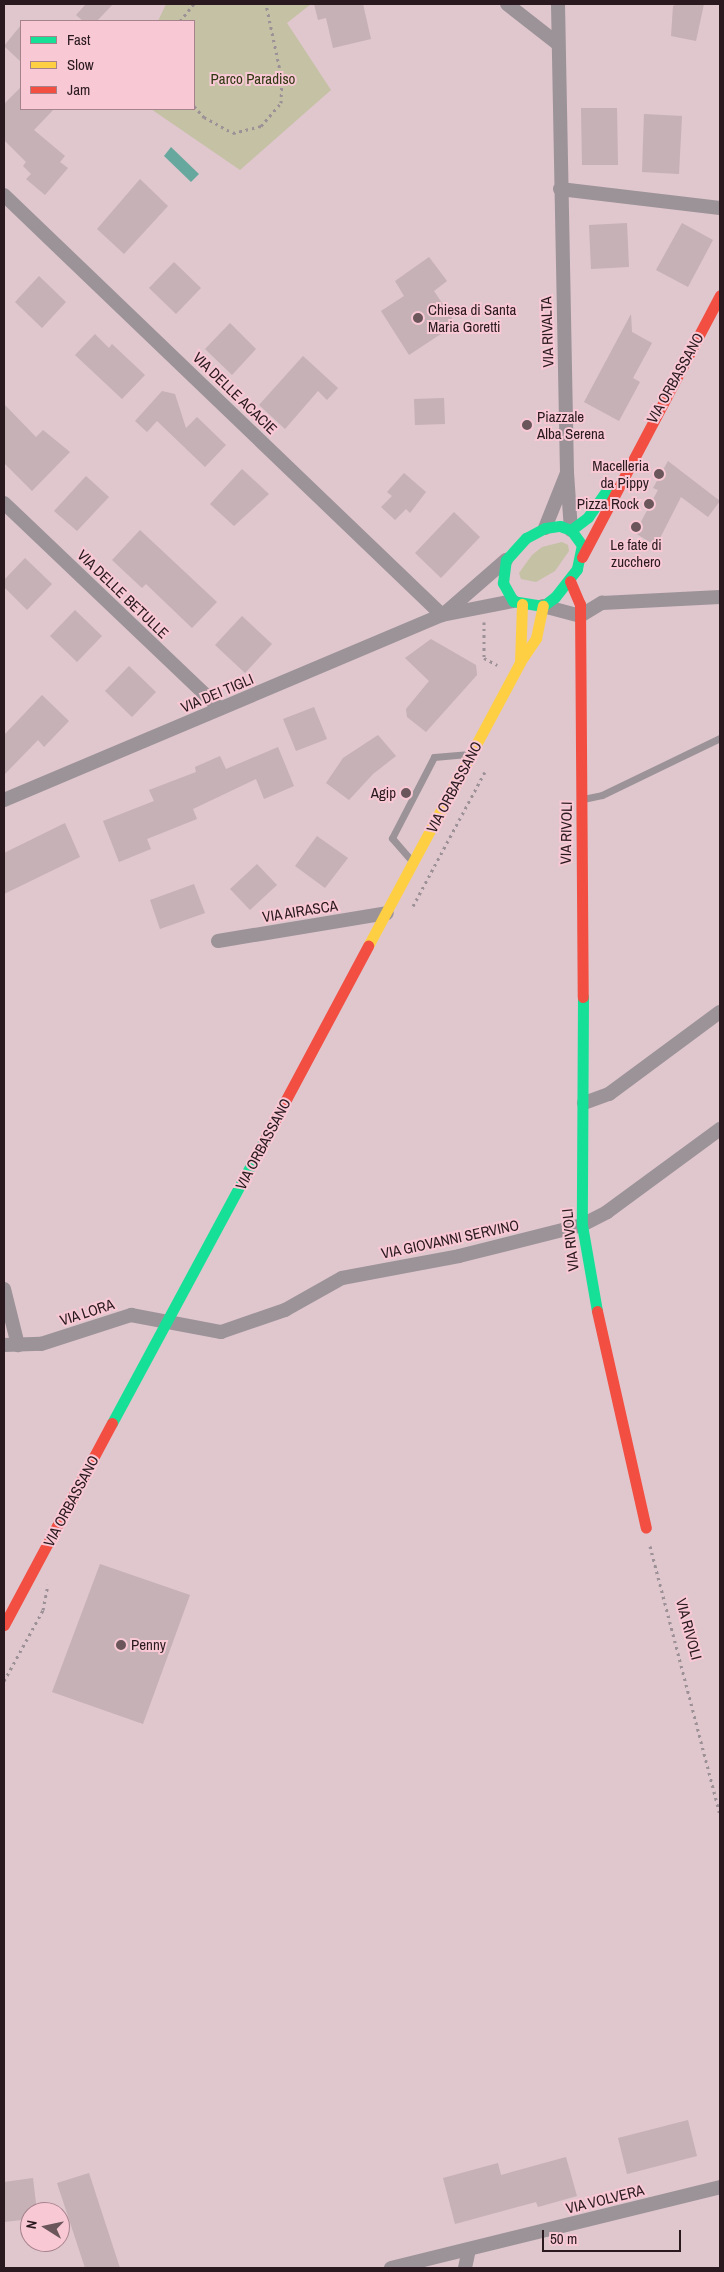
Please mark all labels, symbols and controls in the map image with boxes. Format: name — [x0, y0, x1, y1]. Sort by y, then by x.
legend — [20, 20, 195, 110]
text: Fast — [67, 29, 90, 50]
text: Slow — [67, 54, 94, 75]
park label: Parco Paradiso — [211, 70, 295, 88]
text: Jam — [67, 79, 90, 100]
street label: VIA RIVALTA — [537, 296, 557, 368]
place label: Chiesa di Santa Maria Goretti — [428, 300, 516, 335]
marker: Chiesa di Santa Maria Goretti — [412, 312, 424, 324]
street label: VIA ORBASSANO — [643, 329, 707, 427]
street label: VIA DELLE ACACIE — [189, 348, 281, 438]
place label: Piazzale Alba Serena — [537, 407, 605, 442]
marker: Piazzale Alba Serena — [521, 419, 533, 431]
place label: Macelleria da Pippy — [592, 456, 649, 491]
marker: Macelleria da Pippy — [653, 468, 665, 480]
place label: Pizza Rock — [577, 495, 639, 513]
marker: Pizza Rock — [643, 498, 655, 510]
marker: Le fate di zucchero — [630, 521, 642, 533]
place label: Le fate di zucchero — [610, 535, 662, 570]
street label: VIA DELLE BETULLE — [73, 546, 173, 642]
street label: VIA DEI TIGLI — [178, 669, 256, 717]
street label: VIA ORBASSANO — [422, 738, 486, 836]
place label: Agip — [371, 784, 396, 802]
marker: Agip — [400, 787, 412, 799]
street label: VIA RIVOLI — [556, 801, 576, 865]
street label: VIA AIRASCA — [260, 896, 340, 926]
street label: VIA ORBASSANO — [231, 1095, 295, 1193]
street label: VIA RIVOLI — [558, 1207, 582, 1273]
street label: VIA GIOVANNI SERVINO — [379, 1216, 521, 1262]
street label: VIA LORA — [57, 1295, 117, 1329]
street label: VIA ORBASSANO — [39, 1452, 103, 1550]
street label: VIA RIVOLI — [672, 1596, 706, 1662]
place label: Penny — [131, 1636, 166, 1654]
marker: Penny — [115, 1639, 127, 1651]
street label: VIA VOLVERA — [564, 2181, 646, 2217]
north arrow — [20, 2202, 70, 2252]
text: N — [22, 2219, 41, 2230]
scale bar — [544, 2220, 683, 2252]
text: 50 m — [550, 2228, 577, 2249]

